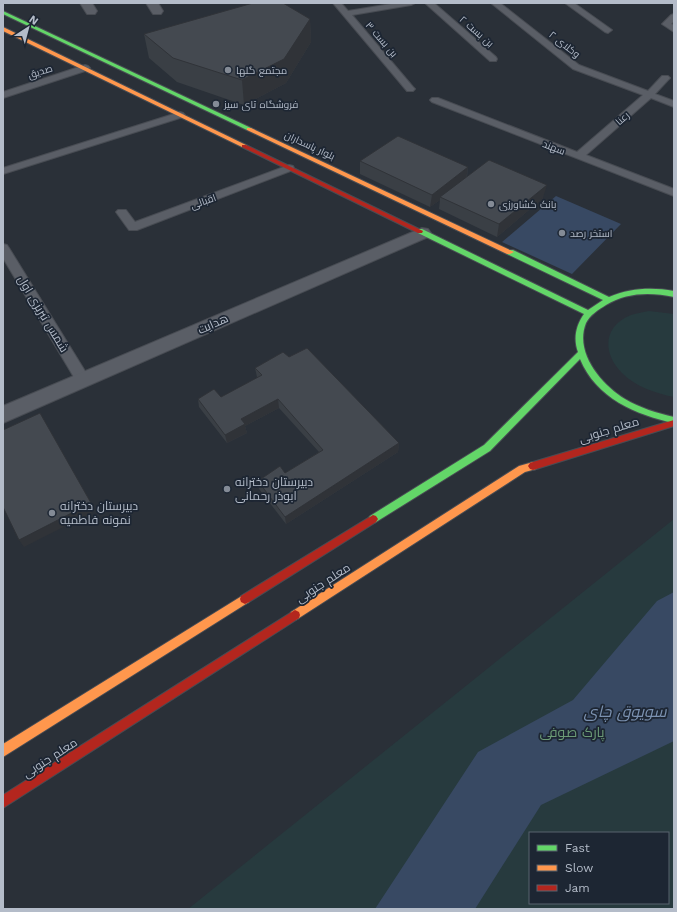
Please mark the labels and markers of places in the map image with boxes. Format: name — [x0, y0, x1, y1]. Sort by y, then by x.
marker: مجتمع گلها — [223, 65, 233, 75]
place label: مجتمع گلها — [236, 65, 287, 77]
marker: فروشگاه تای سیز — [211, 99, 221, 109]
place label: فروشگاه تای سیز — [223, 99, 298, 111]
marker: بانک کشاورزی — [486, 199, 496, 209]
place label: بانک کشاورزی — [499, 199, 556, 211]
marker: استخر رصد — [557, 228, 567, 238]
place label: استخر رصد — [570, 228, 613, 239]
place label: دبیرستان دخترانه ابوذر رحمانی — [235, 475, 313, 503]
marker: دبیرستان دخترانه ابوذر رحمانی — [222, 484, 232, 494]
place label: دبیرستان دخترانه نمونه فاطمیه — [60, 499, 138, 527]
marker: دبیرستان دخترانه نمونه فاطمیه — [47, 508, 57, 518]

